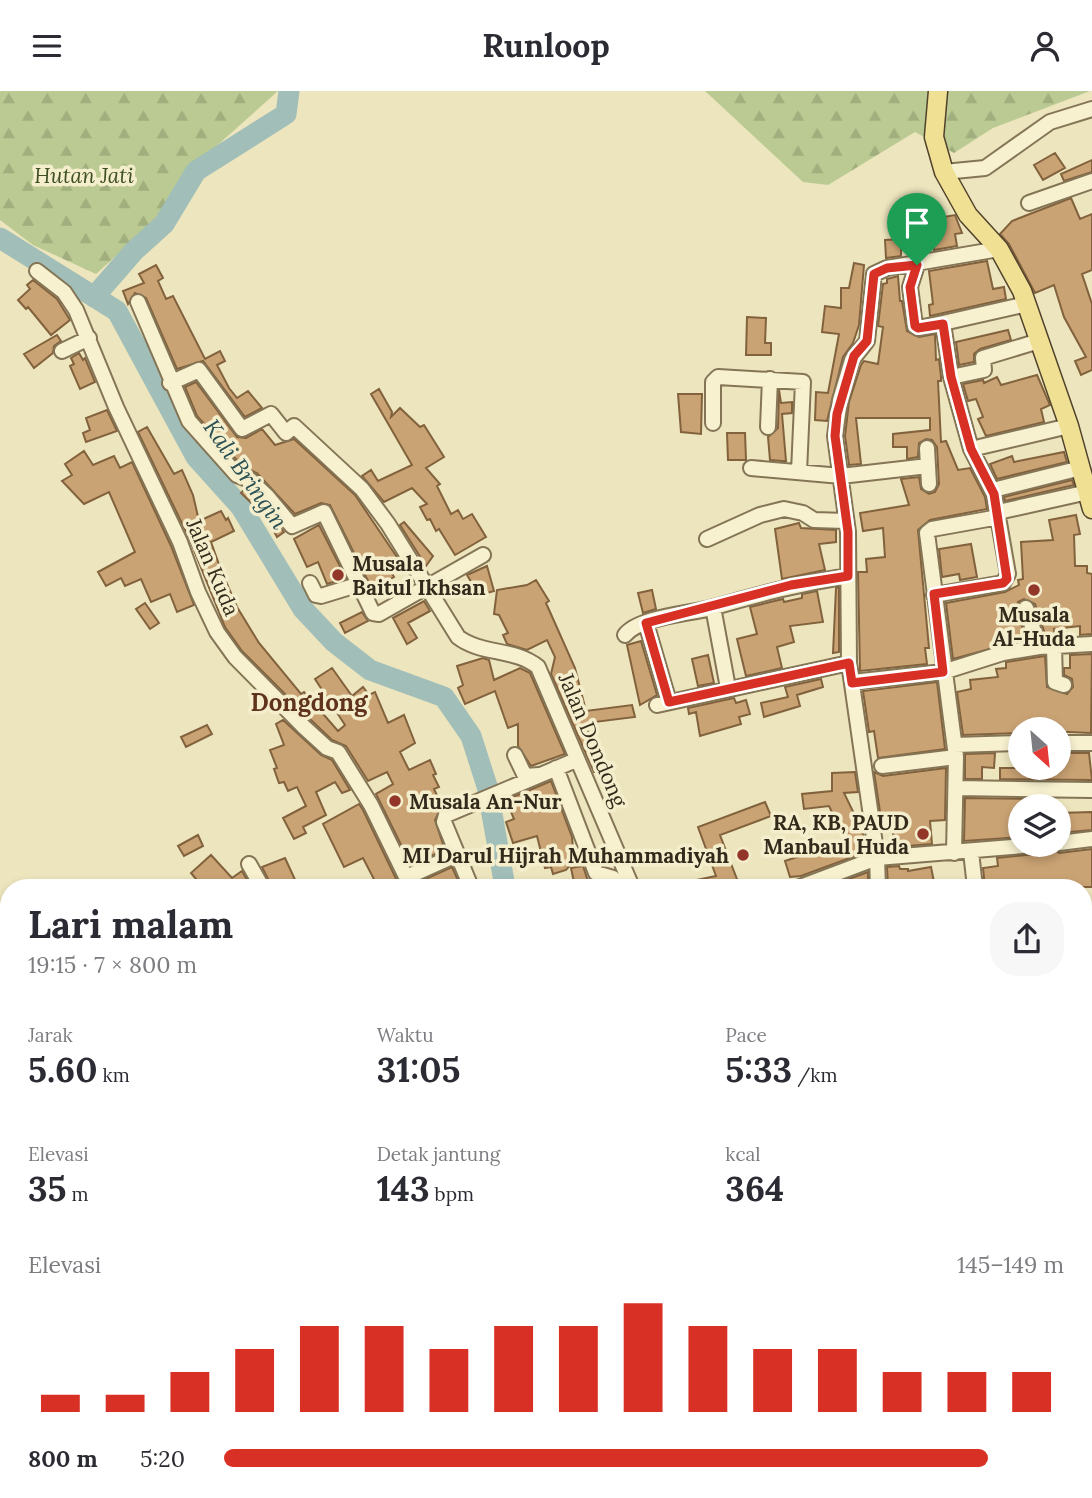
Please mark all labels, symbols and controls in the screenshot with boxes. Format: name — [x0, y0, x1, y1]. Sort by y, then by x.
text: Runloop — [482, 25, 610, 66]
icon: menu — [28, 27, 66, 65]
icon: person — [1026, 27, 1064, 65]
park label: Hutan Jati — [34, 162, 134, 189]
pin — [887, 193, 947, 265]
icon: arrive — [898, 204, 936, 242]
water label: Kali Bringin — [198, 413, 294, 535]
street label: Jalan Kuda — [180, 513, 246, 620]
place label: Musala Baitul Ikhsan — [352, 550, 486, 601]
marker: Musala Baitul Ikhsan — [330, 567, 346, 583]
marker: Musala Al-Huda — [1026, 582, 1042, 598]
place label: Musala Al-Huda — [993, 601, 1075, 652]
street label: Jalan Dondong — [552, 668, 634, 811]
district label: Dongdong — [251, 687, 369, 718]
north arrow — [1008, 717, 1071, 781]
map controls — [1008, 717, 1071, 857]
place label: Musala An-Nur — [409, 788, 562, 815]
marker: Musala An-Nur — [387, 793, 403, 809]
button: layers — [1008, 794, 1071, 857]
place label: RA, KB, PAUD Manbaul Huda — [763, 809, 909, 860]
marker: RA, KB, PAUD Manbaul Huda — [915, 826, 931, 842]
place label: MI Darul Hijrah Muhammadiyah — [402, 842, 729, 869]
marker: MI Darul Hijrah Muhammadiyah — [735, 847, 751, 863]
text: Lari malam — [28, 900, 233, 948]
button: share — [990, 902, 1064, 976]
text: 19:15 · 7 × 800 m — [28, 950, 197, 979]
text: Jarak — [28, 1023, 73, 1047]
text: Waktu — [377, 1023, 434, 1047]
text: Pace — [725, 1023, 767, 1047]
text: 5.60 — [28, 1047, 97, 1092]
text: 31:05 — [377, 1047, 460, 1092]
text: 5:33 — [725, 1047, 792, 1092]
text: km — [97, 1063, 130, 1087]
text: /km — [792, 1063, 837, 1087]
text: Elevasi — [28, 1142, 89, 1166]
text: Detak jantung — [377, 1142, 500, 1166]
text: kcal — [725, 1142, 760, 1166]
text: 35 — [28, 1166, 67, 1211]
text: 143 — [377, 1166, 430, 1211]
text: 364 — [725, 1166, 784, 1211]
text: m — [67, 1182, 89, 1206]
text: bpm — [430, 1182, 474, 1206]
text: Elevasi — [28, 1250, 101, 1279]
text: 145–149 m — [957, 1250, 1064, 1279]
text: 800 m — [28, 1444, 98, 1473]
text: 5:20 — [140, 1444, 185, 1473]

